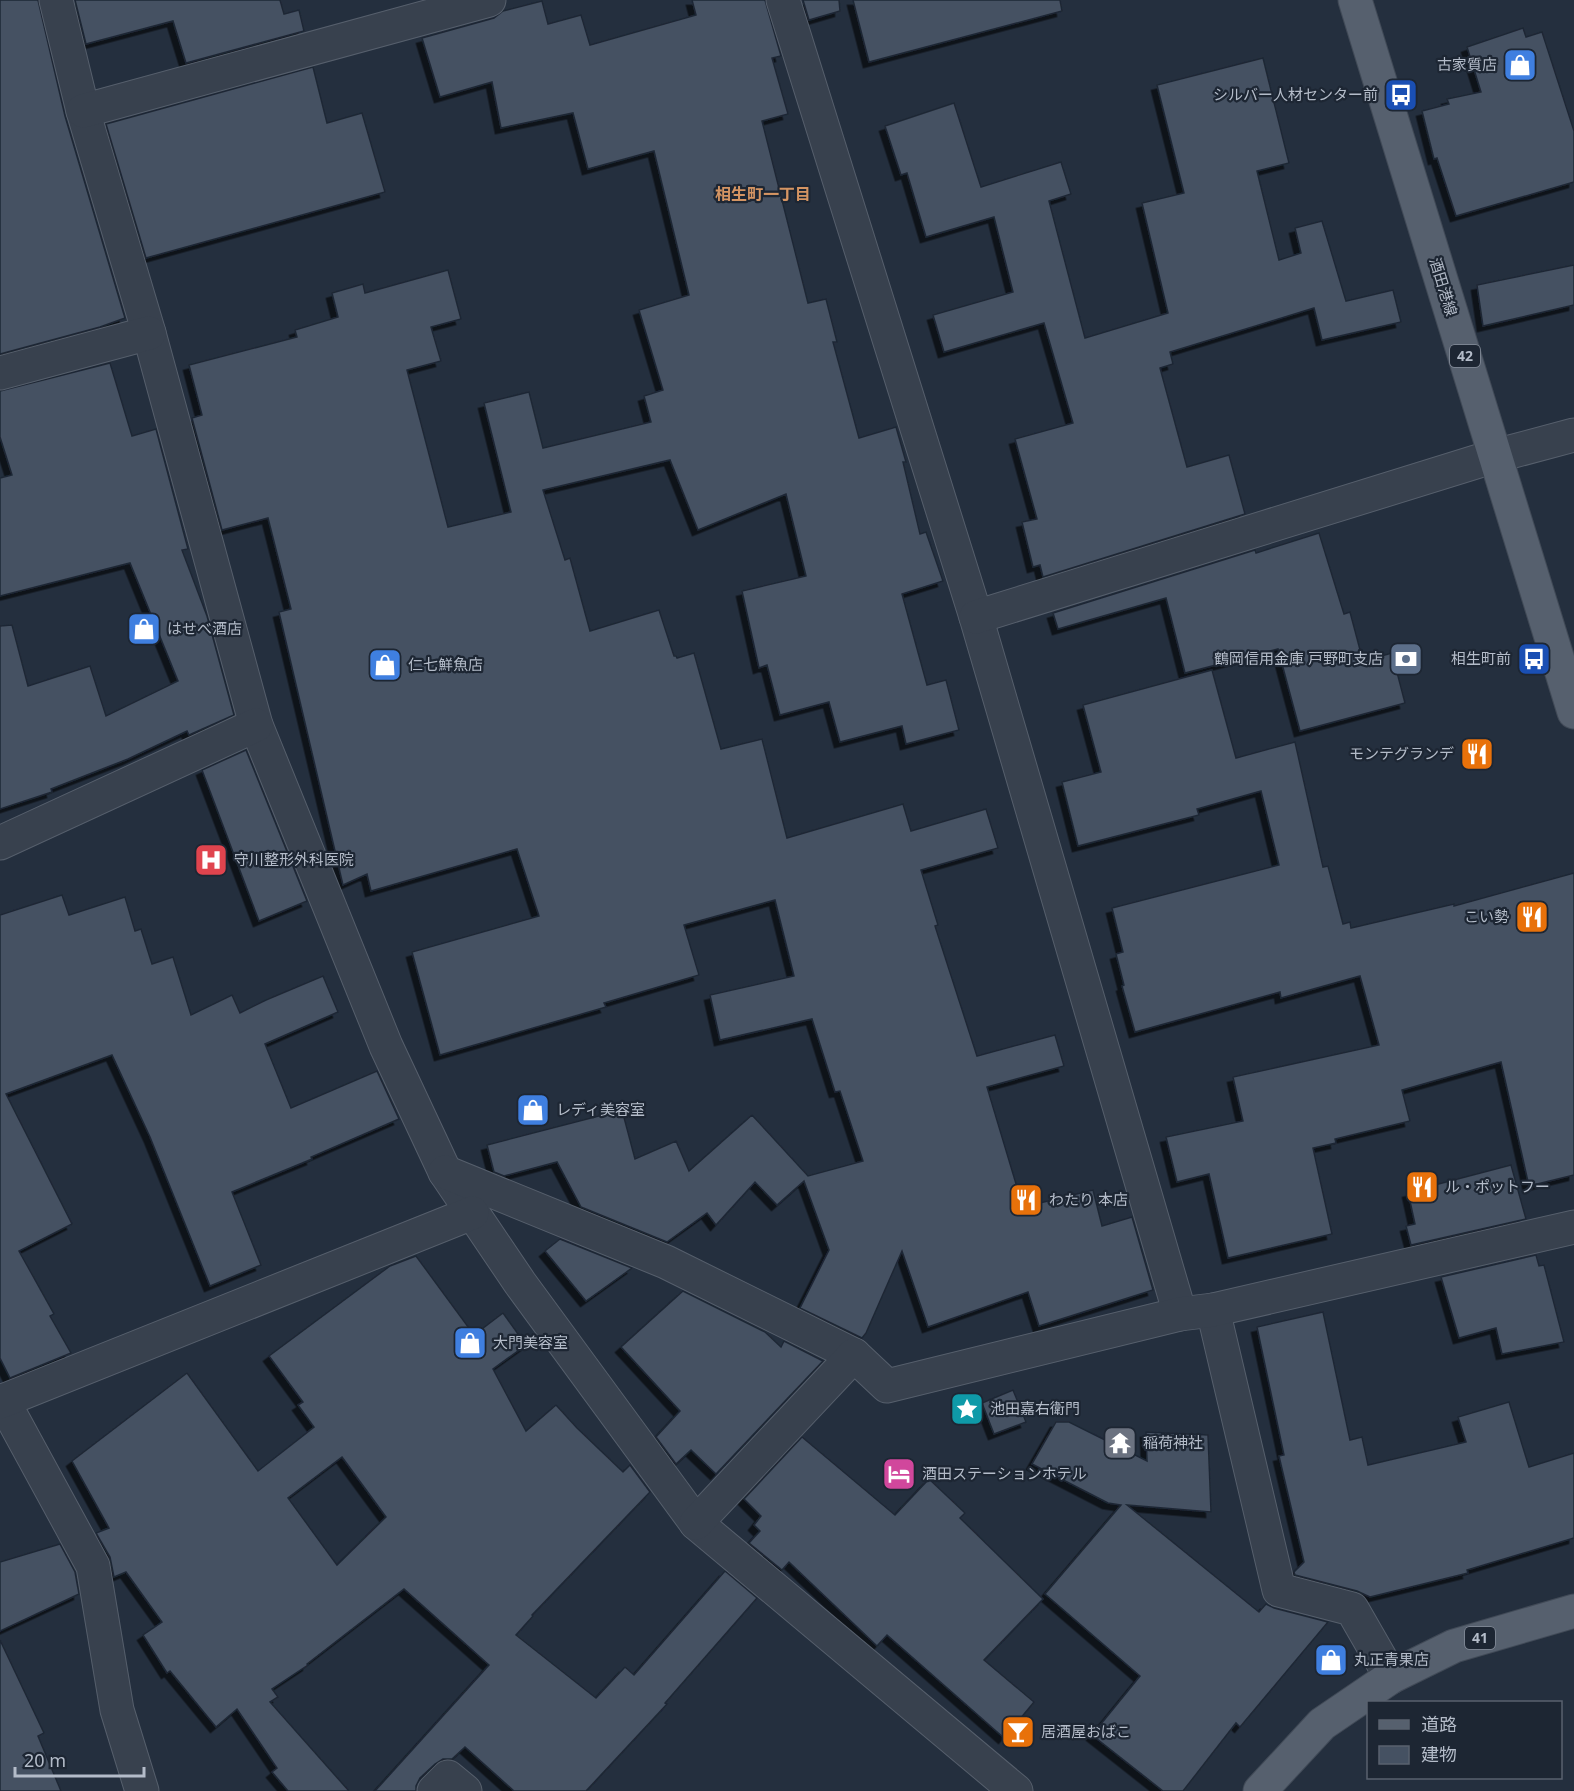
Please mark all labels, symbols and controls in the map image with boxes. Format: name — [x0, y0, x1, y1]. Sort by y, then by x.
shop icon: 古家質店 — [1502, 47, 1538, 83]
place label: 古家質店 — [1437, 54, 1497, 74]
bus stop icon: シルバー人材センター前 — [1383, 77, 1419, 113]
place label: シルバー人材センター前 — [1213, 84, 1378, 104]
district label: 相生町一丁目 — [715, 183, 811, 205]
street label: 酒田港線 — [1426, 255, 1462, 318]
road number: 42 — [1450, 345, 1480, 367]
shop icon: はせべ酒店 — [126, 611, 162, 647]
place label: はせべ酒店 — [167, 618, 242, 638]
bank icon: 鶴岡信用金庫 戸野町支店 — [1388, 641, 1424, 677]
bus stop icon: 相生町前 — [1516, 641, 1552, 677]
shop icon: 仁七鮮魚店 — [367, 647, 403, 683]
place label: 鶴岡信用金庫 戸野町支店 — [1214, 648, 1383, 668]
place label: 相生町前 — [1451, 648, 1511, 668]
place label: 仁七鮮魚店 — [408, 654, 483, 674]
restaurant icon: モンテグランデ — [1459, 736, 1495, 772]
place label: モンテグランデ — [1349, 743, 1454, 763]
hospital icon: 守川整形外科医院 — [193, 842, 229, 878]
place label: 守川整形外科医院 — [234, 849, 354, 869]
restaurant icon: こい勢 — [1514, 899, 1550, 935]
place label: こい勢 — [1464, 906, 1509, 926]
shop icon: レディ美容室 — [515, 1092, 551, 1128]
place label: レディ美容室 — [556, 1099, 645, 1119]
restaurant icon: ル・ポットフー — [1404, 1169, 1440, 1205]
place label: ル・ポットフー — [1445, 1176, 1550, 1196]
restaurant icon: わたり 本店 — [1008, 1182, 1044, 1218]
place label: わたり 本店 — [1049, 1189, 1128, 1209]
shop icon: 大門美容室 — [452, 1325, 488, 1361]
place label: 大門美容室 — [493, 1332, 568, 1352]
place icon: 池田嘉右衛門 — [949, 1391, 985, 1427]
place label: 池田嘉右衛門 — [990, 1398, 1080, 1418]
temple icon: 稲荷神社 — [1102, 1425, 1138, 1461]
place label: 稲荷神社 — [1143, 1432, 1203, 1452]
hotel icon: 酒田ステーションホテル — [881, 1456, 917, 1492]
place label: 酒田ステーションホテル — [922, 1463, 1087, 1483]
road number: 41 — [1465, 1627, 1495, 1649]
shop icon: 丸正青果店 — [1313, 1642, 1349, 1678]
place label: 丸正青果店 — [1354, 1649, 1429, 1669]
legend — [1367, 1701, 1562, 1779]
text: 道路 — [1421, 1712, 1457, 1736]
bar icon: 居酒屋おばこ — [1000, 1714, 1036, 1750]
place label: 居酒屋おばこ — [1041, 1721, 1131, 1741]
scale bar — [15, 1740, 144, 1778]
text: 建物 — [1421, 1742, 1457, 1766]
text: 20 m — [24, 1748, 66, 1772]

